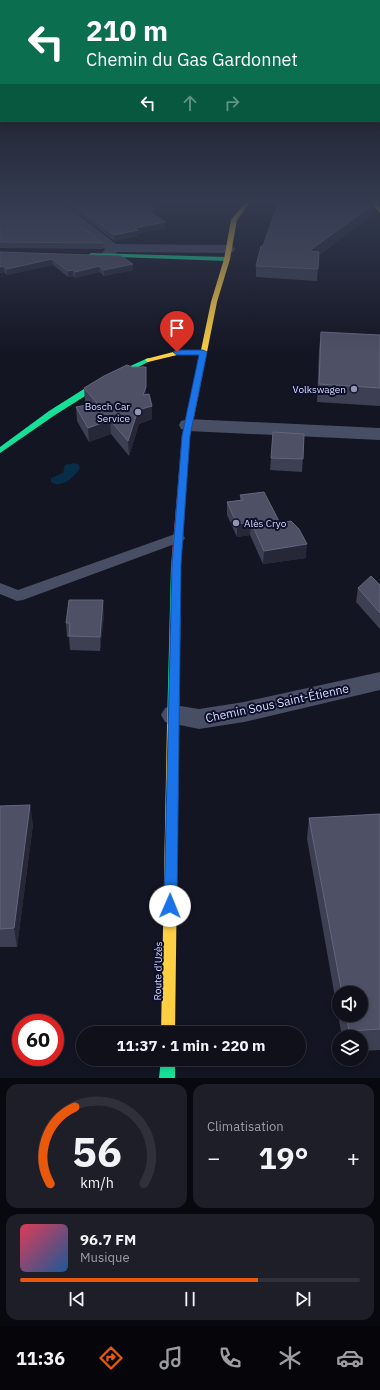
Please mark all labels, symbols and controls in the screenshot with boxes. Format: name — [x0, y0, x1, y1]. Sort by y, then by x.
text: 210 m — [86, 12, 168, 49]
icon: left — [20, 16, 72, 68]
text: Chemin du Gas Gardonnet — [86, 48, 298, 71]
icon: left — [137, 92, 159, 114]
icon: ahead — [179, 92, 201, 114]
icon: right — [221, 92, 243, 114]
pin — [160, 311, 194, 352]
icon: arrive — [166, 317, 188, 339]
place label: Volkswagen — [293, 383, 346, 396]
marker: Volkswagen — [349, 384, 359, 394]
place label: Bosch Car Service — [85, 400, 131, 425]
marker: Bosch Car Service — [133, 407, 143, 417]
place label: Alès Cryo — [244, 517, 287, 530]
marker: Alès Cryo — [231, 518, 241, 528]
street label: Chemin Sous Saint-Étienne — [204, 680, 350, 726]
position arrow — [149, 885, 191, 927]
street label: Route d'Uzès — [151, 941, 165, 1000]
map controls — [332, 986, 368, 1066]
button: sound — [332, 986, 368, 1022]
speed limit sign: 60 — [12, 1014, 64, 1066]
button: layers — [332, 1030, 368, 1066]
text: 11:37 · 1 min · 220 m — [117, 1036, 265, 1055]
text: Climatisation — [207, 1118, 284, 1135]
text: 56 — [72, 1124, 121, 1178]
text: 19° — [258, 1138, 309, 1177]
text: − — [207, 1143, 220, 1172]
text: + — [347, 1143, 360, 1172]
text: km/h — [80, 1173, 113, 1192]
text: 96.7 FM — [80, 1230, 136, 1249]
text: Musique — [80, 1249, 130, 1266]
icon: previous — [66, 1288, 88, 1310]
icon: pause — [179, 1288, 201, 1310]
icon: next — [292, 1288, 314, 1310]
icon: directions — [97, 1344, 125, 1372]
icon: music — [157, 1344, 185, 1372]
icon: phone — [216, 1344, 244, 1372]
icon: climate — [276, 1344, 304, 1372]
icon: car — [336, 1344, 364, 1372]
text: 11:36 — [16, 1347, 65, 1370]

